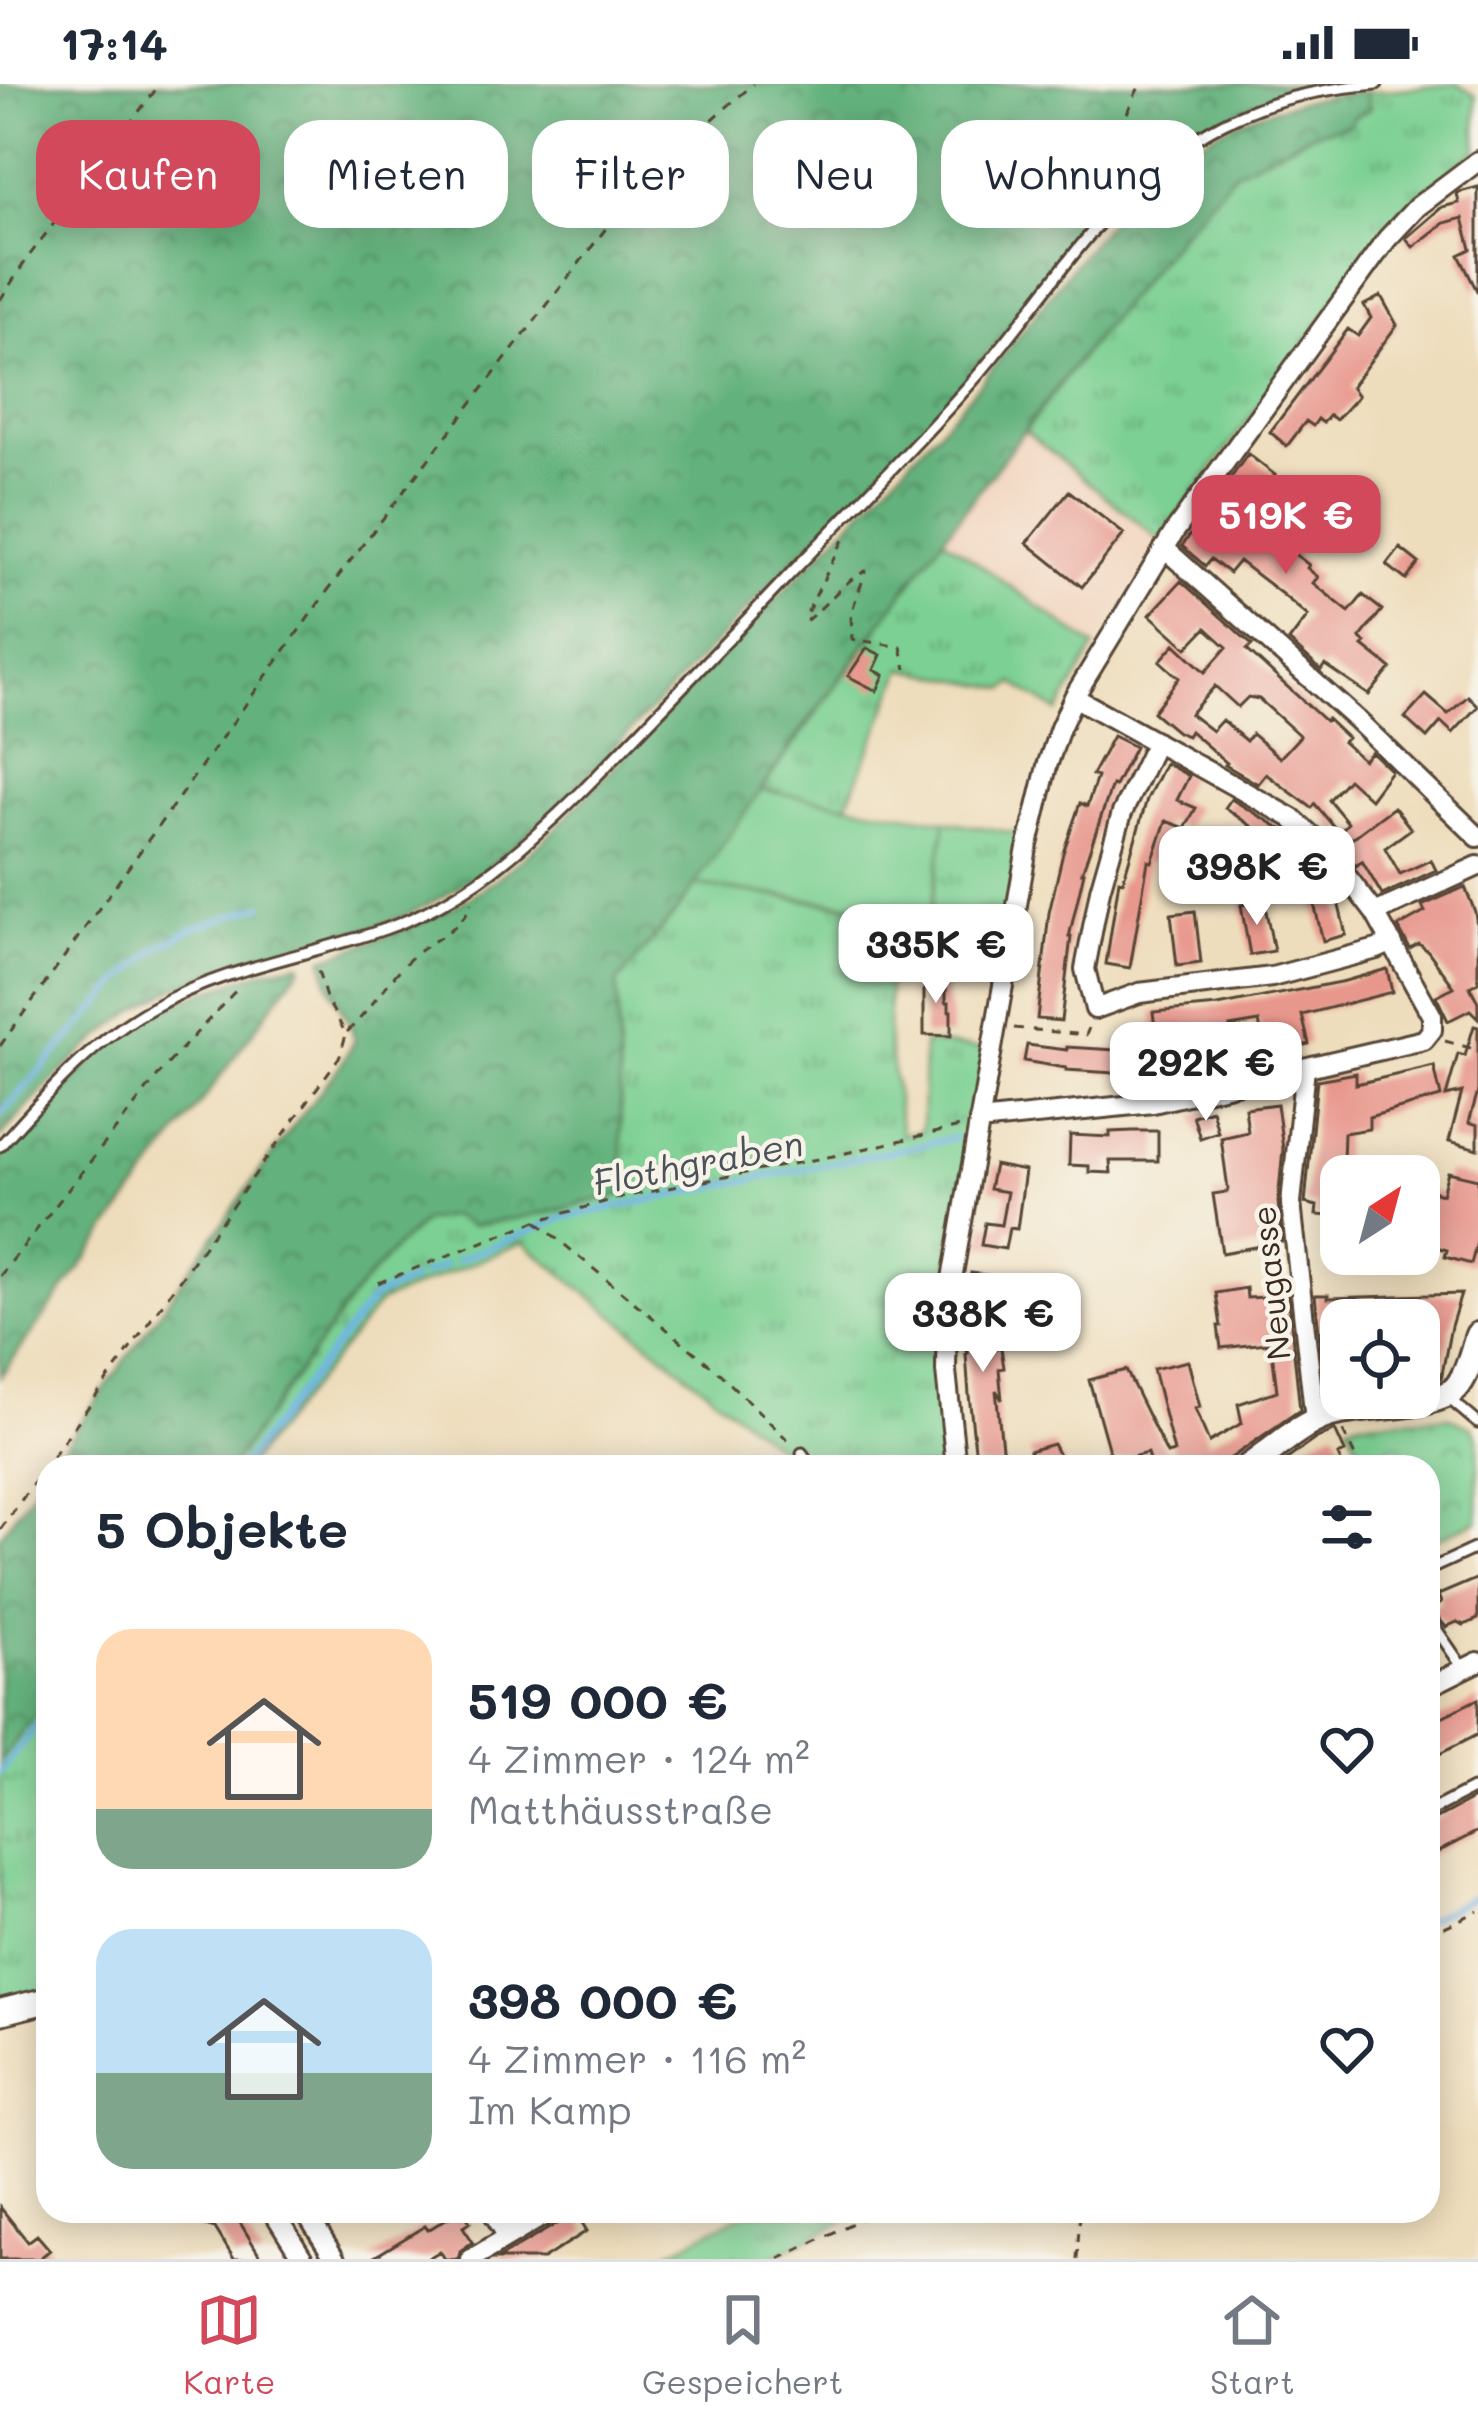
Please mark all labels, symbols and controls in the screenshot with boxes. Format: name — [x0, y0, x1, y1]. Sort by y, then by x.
text: 17:14 — [60, 13, 168, 71]
chip: Kaufen — [36, 120, 260, 228]
chip: Mieten — [284, 120, 508, 228]
chip: Filter — [532, 120, 729, 228]
chip: Neu — [753, 120, 917, 228]
chip: Wohnung — [941, 120, 1204, 228]
pin: 519K € — [1188, 475, 1384, 577]
text: 519K € — [1219, 488, 1353, 539]
pin: 398K € — [1159, 826, 1355, 928]
text: 398K € — [1186, 839, 1328, 890]
pin: 335K € — [838, 904, 1034, 1006]
text: 335K € — [866, 917, 1006, 968]
pin: 292K € — [1108, 1022, 1304, 1124]
text: 292K € — [1137, 1035, 1275, 1086]
water label: Flothgraben — [589, 1118, 807, 1205]
north arrow — [1320, 1155, 1440, 1275]
map controls — [1320, 1155, 1440, 1419]
street label: Neugasse — [1240, 1204, 1299, 1363]
pin: 338K € — [885, 1273, 1081, 1375]
text: 338K € — [912, 1286, 1054, 1337]
button: locate — [1320, 1299, 1440, 1419]
text: 5 Objekte — [96, 1494, 348, 1561]
icon: filters — [1314, 1494, 1380, 1560]
text: 519 000 € — [468, 1665, 728, 1732]
icon: home — [192, 1677, 336, 1821]
icon: heart — [1314, 1716, 1380, 1782]
text: 4 Zimmer · 124 m² — [468, 1732, 810, 1783]
text: Matthäusstraße — [468, 1783, 773, 1834]
text: 398 000 € — [468, 1965, 737, 2032]
icon: home — [192, 1977, 336, 2121]
icon: heart — [1314, 2016, 1380, 2082]
text: 4 Zimmer · 116 m² — [468, 2032, 806, 2083]
text: Im Kamp — [468, 2083, 632, 2134]
tab: Karte — [183, 2287, 275, 2402]
tab: Gespeichert — [642, 2287, 843, 2402]
tab: Start — [1210, 2287, 1295, 2402]

